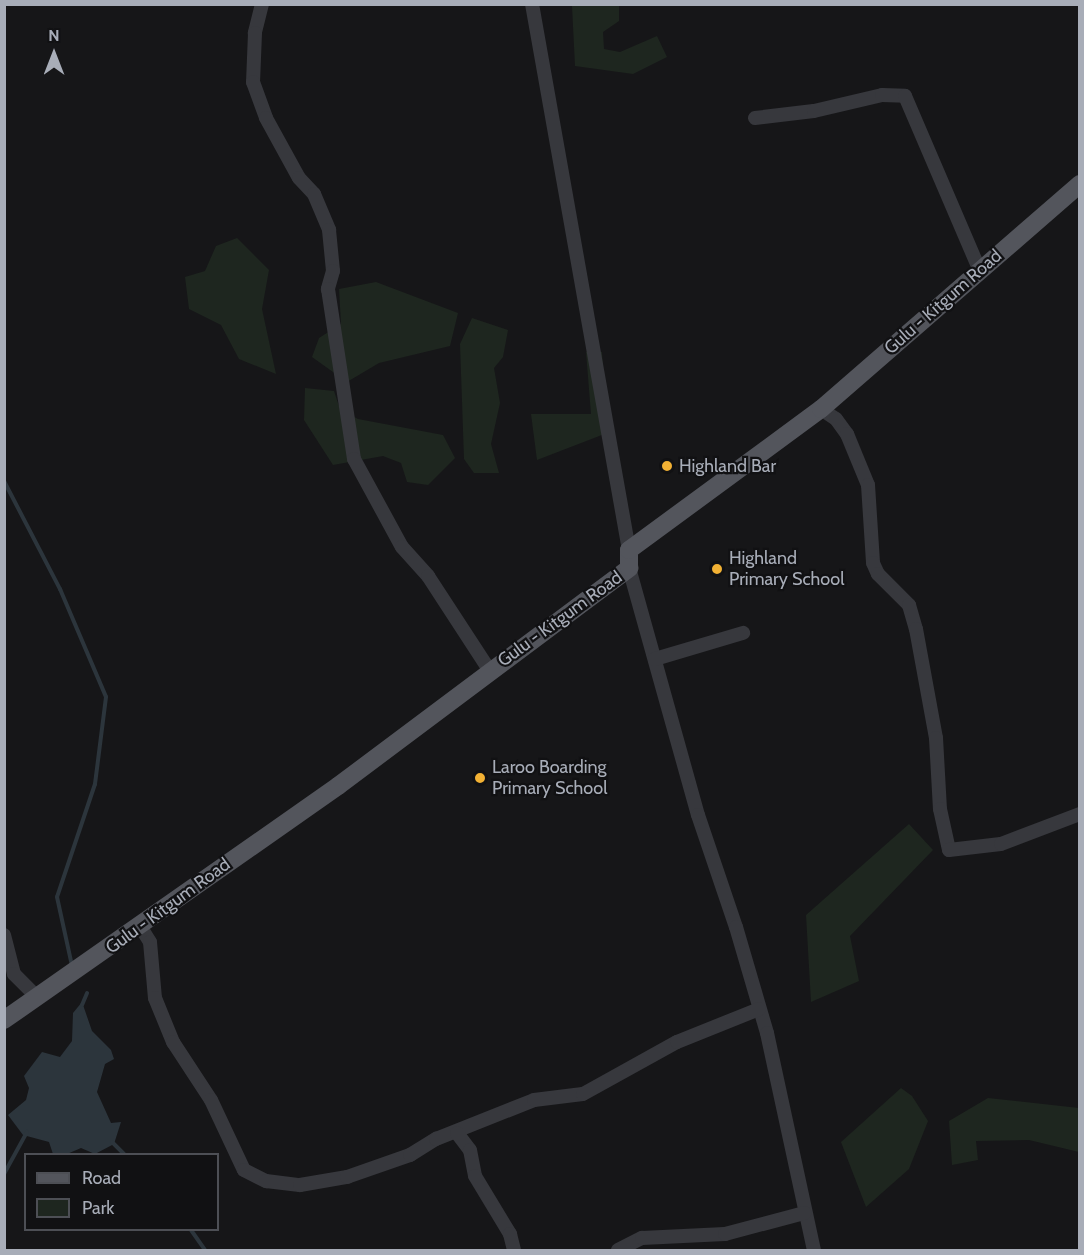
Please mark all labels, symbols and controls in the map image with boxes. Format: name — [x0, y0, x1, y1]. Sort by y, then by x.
north arrow — [24, 24, 84, 84]
text: N — [48, 26, 60, 45]
street label: Gulu - Kitgum Road — [880, 245, 1006, 359]
place label: Highland Bar — [679, 455, 776, 477]
marker: Highland Bar — [660, 459, 674, 473]
place label: Highland Primary School — [729, 548, 844, 590]
marker: Highland Primary School — [710, 562, 724, 576]
street label: Gulu - Kitgum Road — [494, 567, 626, 671]
place label: Laroo Boarding Primary School — [492, 757, 607, 800]
marker: Laroo Boarding Primary School — [473, 771, 487, 785]
street label: Gulu - Kitgum Road — [102, 854, 234, 958]
legend — [24, 1153, 219, 1231]
text: Road — [82, 1167, 121, 1189]
text: Park — [82, 1197, 114, 1219]

